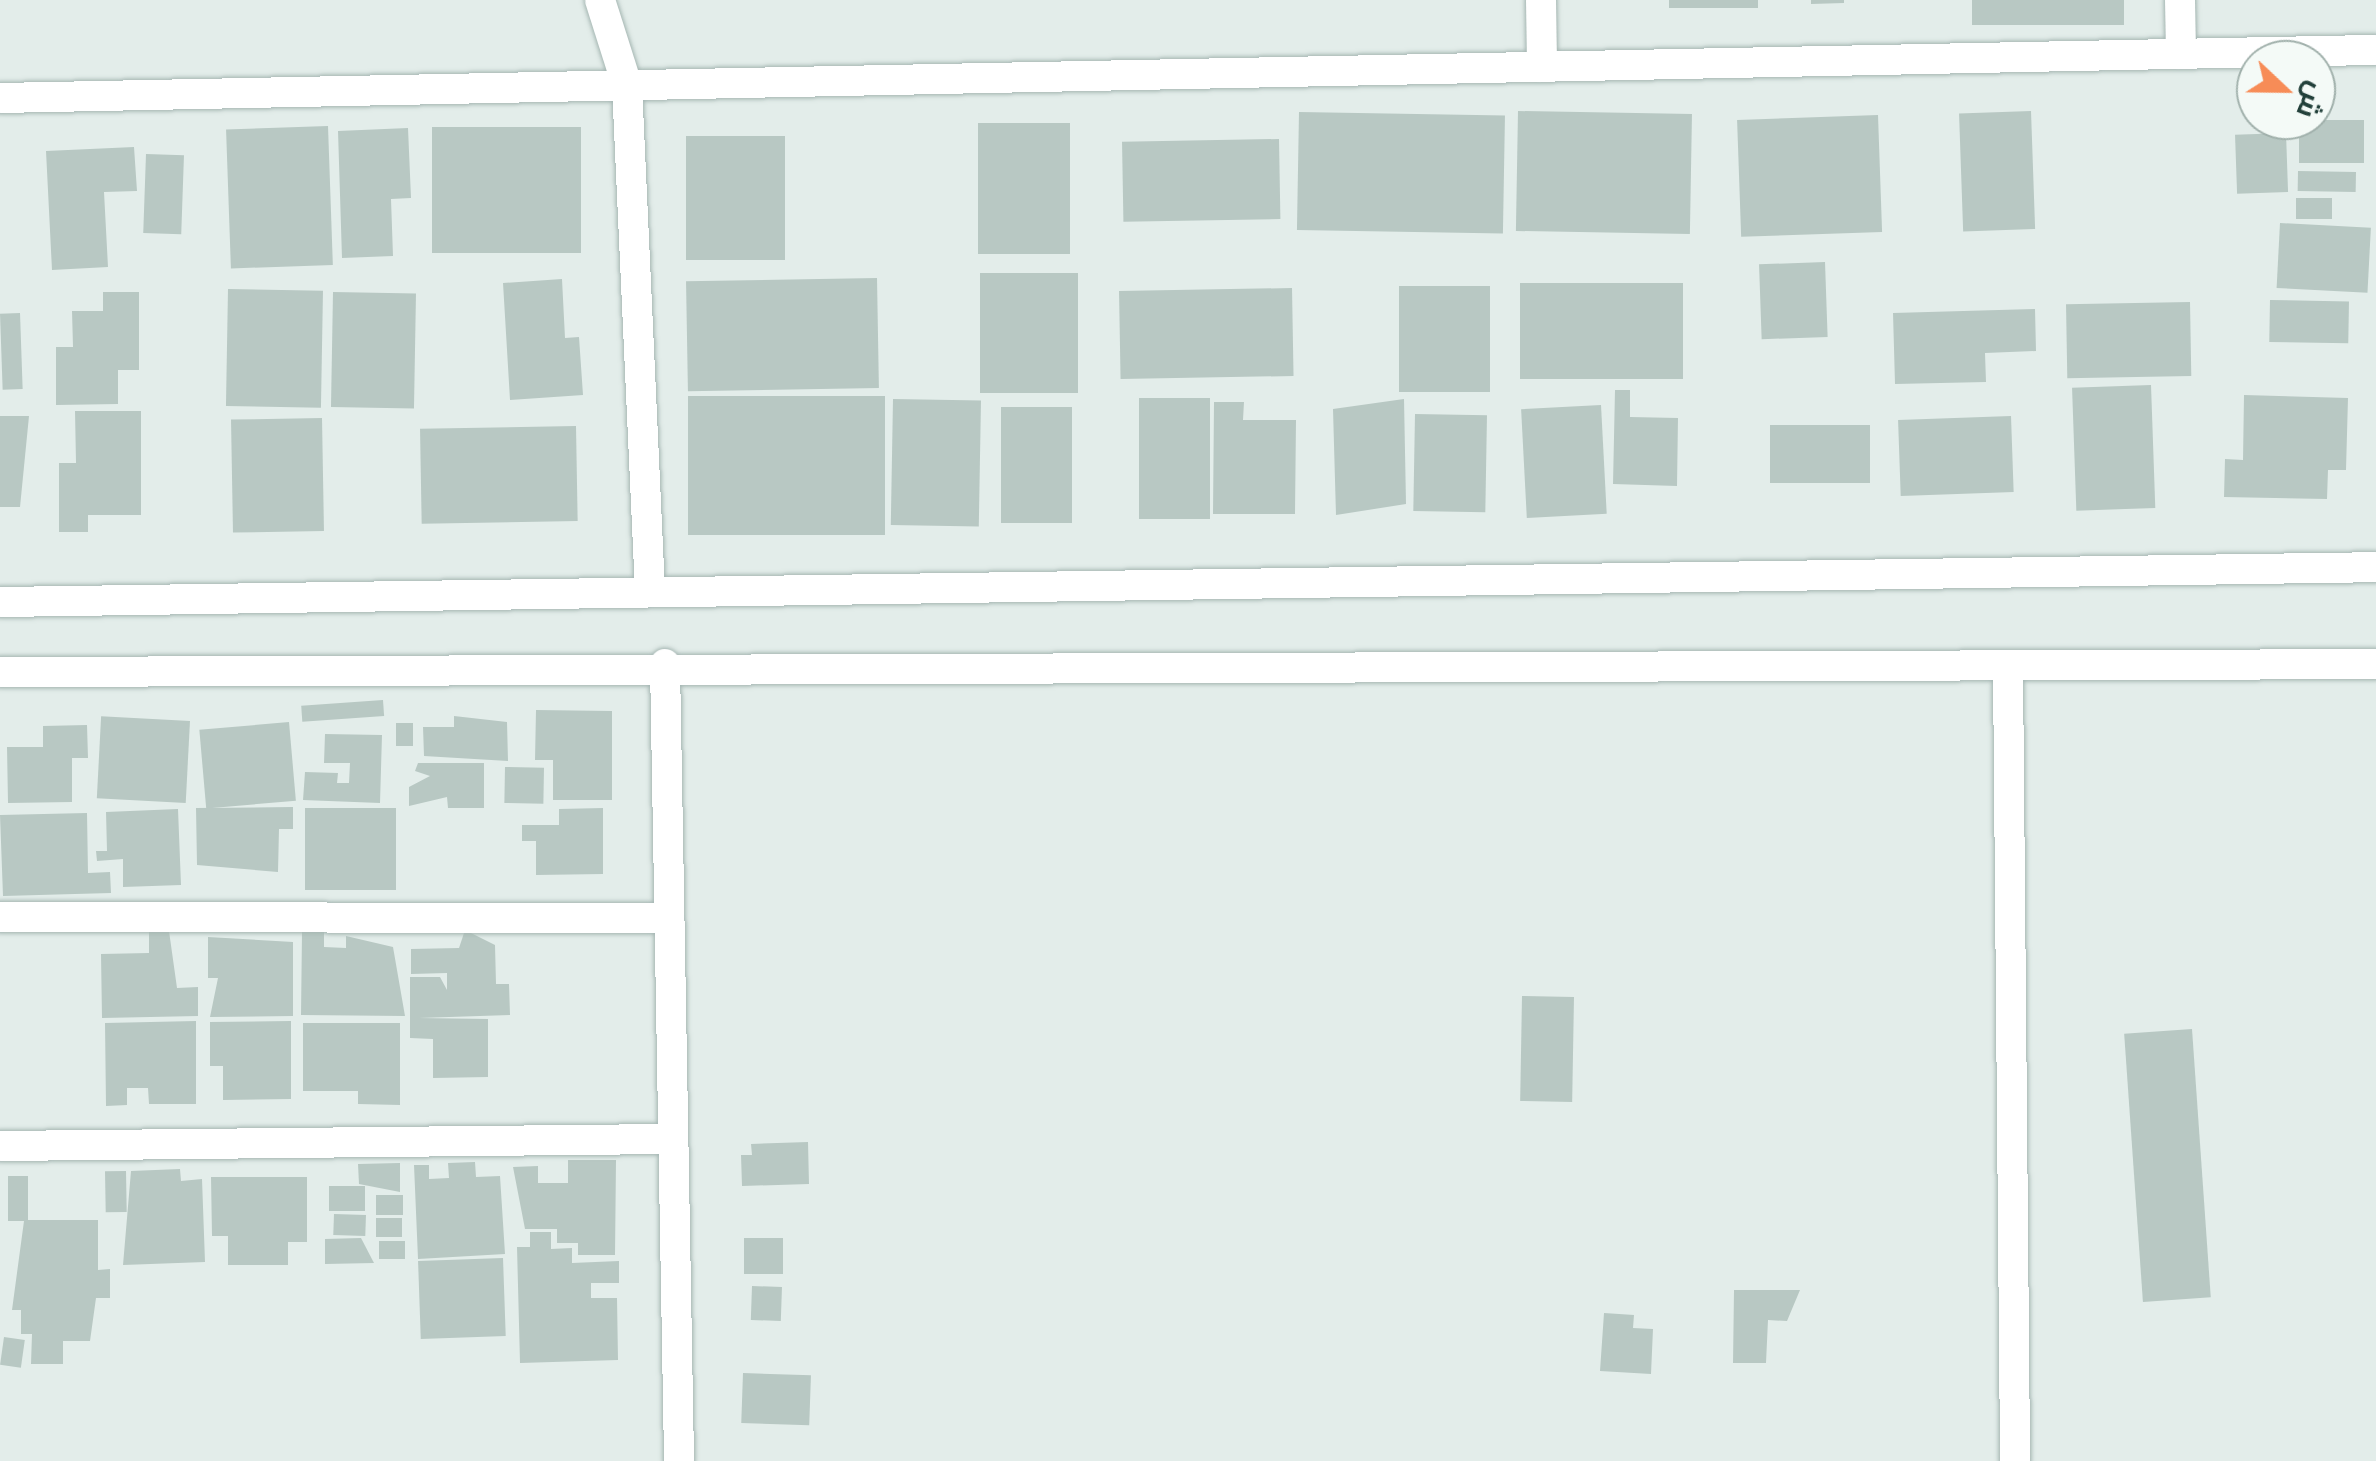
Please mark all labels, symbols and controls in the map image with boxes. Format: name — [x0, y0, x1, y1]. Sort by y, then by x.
north arrow — [2236, 40, 2336, 140]
text: ش — [2286, 76, 2339, 125]

